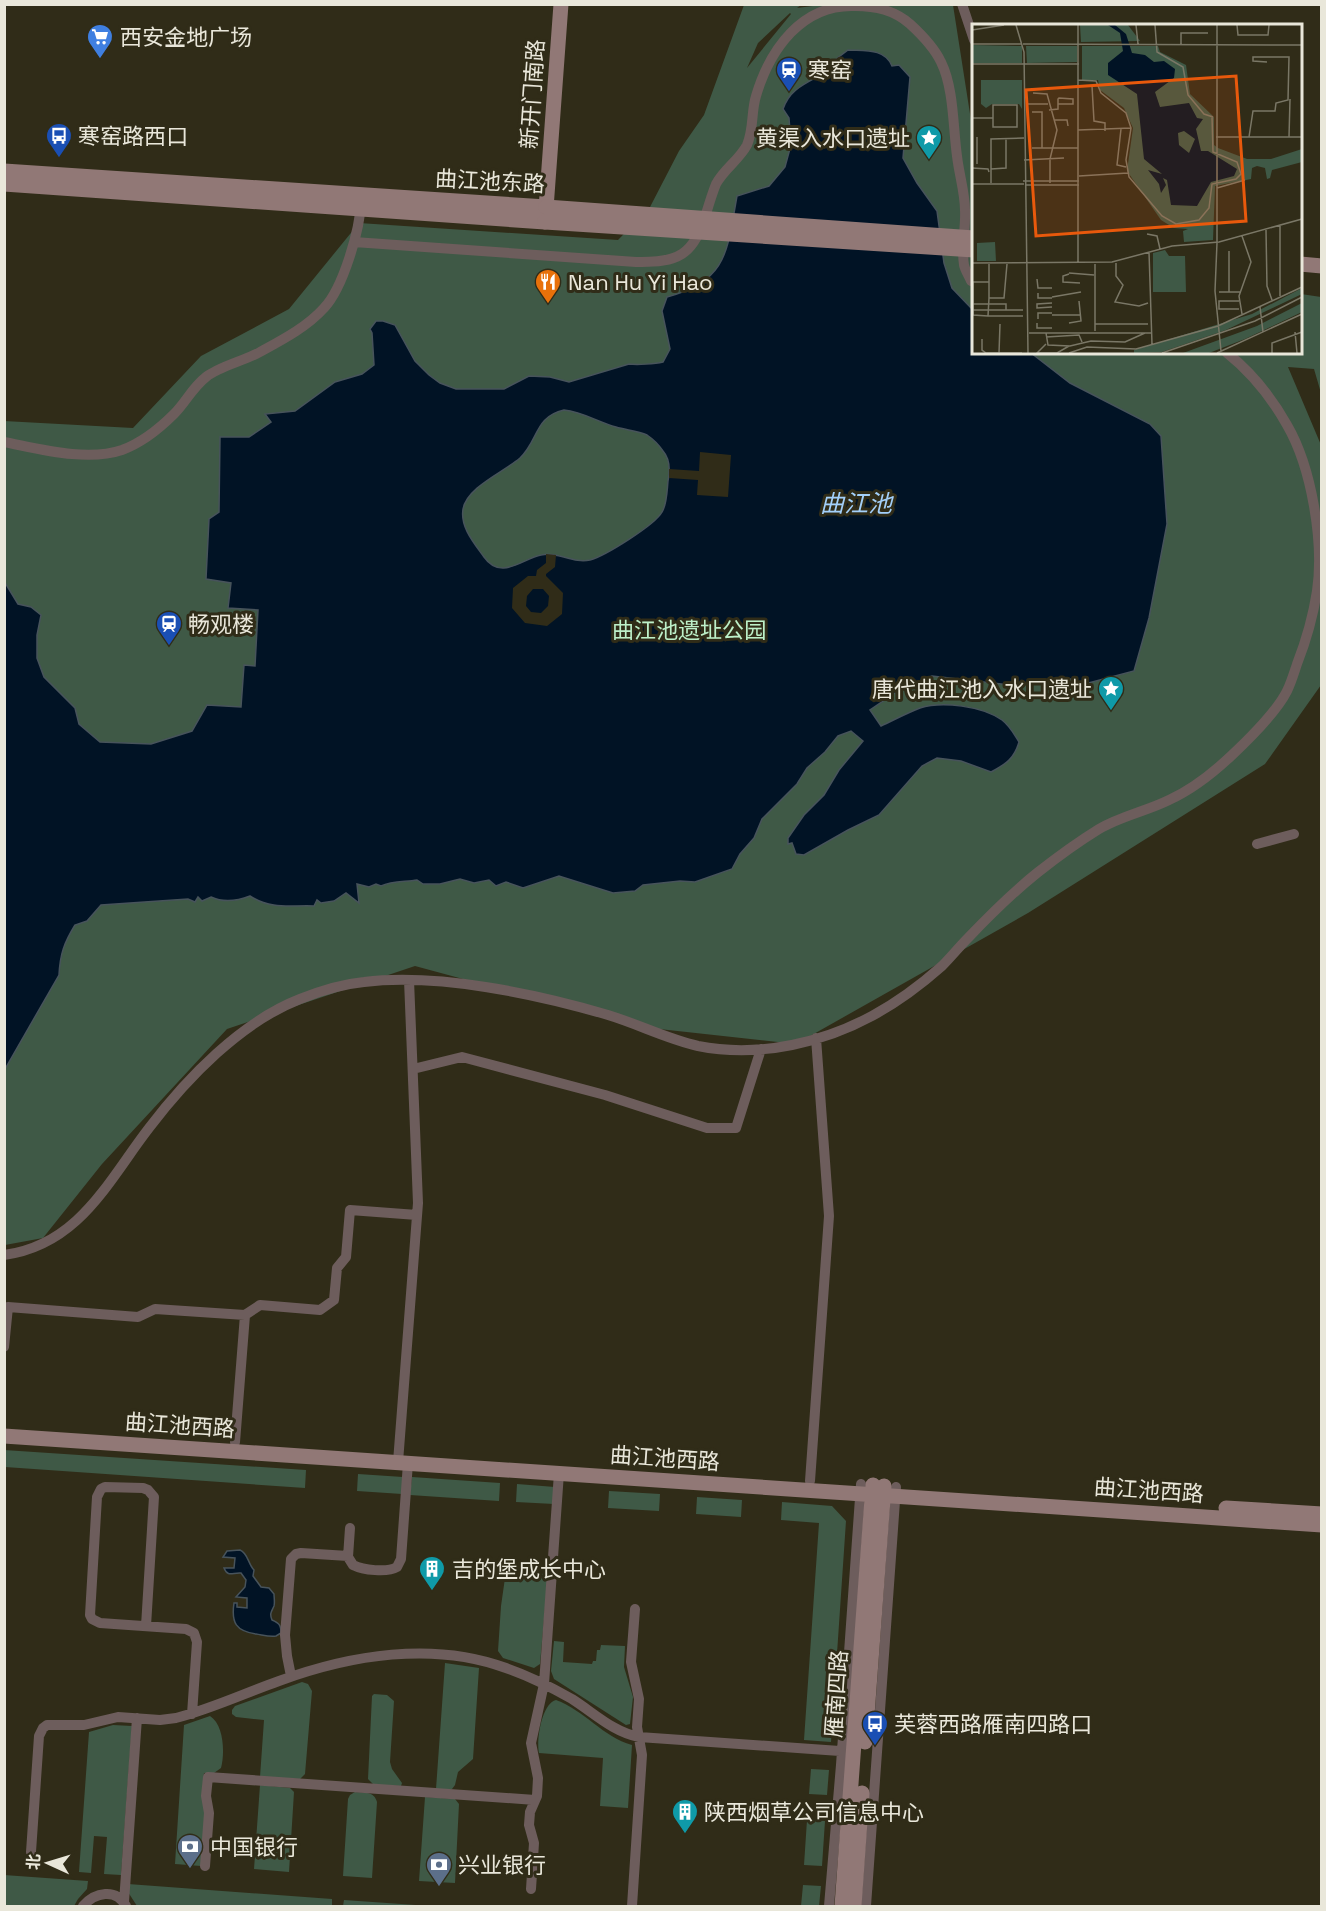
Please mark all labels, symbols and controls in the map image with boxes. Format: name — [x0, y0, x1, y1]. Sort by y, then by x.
supermarket icon: 西安金地广场 — [85, 22, 115, 60]
place label: 西安金地广场 — [120, 23, 252, 51]
inset map — [972, 24, 1302, 354]
street label: 新开门南路 — [514, 38, 550, 150]
station icon: 寒窑 — [774, 55, 804, 93]
place label: 寒窑 — [808, 56, 852, 84]
bus stop icon: 寒窑路西口 — [44, 121, 74, 159]
place label: 寒窑路西口 — [78, 122, 188, 150]
place icon: 黄渠入水口遗址 — [914, 123, 944, 161]
place label: 黄渠入水口遗址 — [756, 124, 910, 152]
street label: 曲江池东路 — [434, 164, 546, 198]
restaurant icon: Nan Hu Yi Hao — [533, 267, 563, 305]
place label: Nan Hu Yi Hao — [568, 268, 713, 296]
water label: 曲江池 — [820, 488, 894, 519]
station icon: 畅观楼 — [154, 609, 184, 647]
place label: 畅观楼 — [188, 610, 254, 638]
park label: 曲江池遗址公园 — [612, 616, 766, 644]
place icon: 唐代曲江池入水口遗址 — [1096, 674, 1126, 712]
place label: 唐代曲江池入水口遗址 — [872, 675, 1092, 703]
street label: 曲江池西路 — [124, 1407, 236, 1443]
street label: 曲江池西路 — [609, 1440, 721, 1476]
street label: 曲江池西路 — [1093, 1472, 1205, 1508]
building icon: 吉的堡成长中心 — [417, 1554, 447, 1592]
place label: 吉的堡成长中心 — [452, 1555, 606, 1583]
street label: 雁南四路 — [819, 1649, 853, 1739]
bus stop icon: 芙蓉西路雁南四路口 — [860, 1709, 890, 1747]
place label: 芙蓉西路雁南四路口 — [894, 1710, 1092, 1738]
building icon: 陕西烟草公司信息中心 — [670, 1797, 700, 1835]
place label: 陕西烟草公司信息中心 — [704, 1798, 924, 1826]
bank icon: 中国银行 — [175, 1832, 205, 1870]
north arrow — [18, 1833, 78, 1893]
place label: 中国银行 — [210, 1833, 298, 1861]
bank icon: 兴业银行 — [424, 1850, 454, 1888]
place label: 兴业银行 — [458, 1851, 546, 1879]
text: 北 — [23, 1853, 45, 1871]

